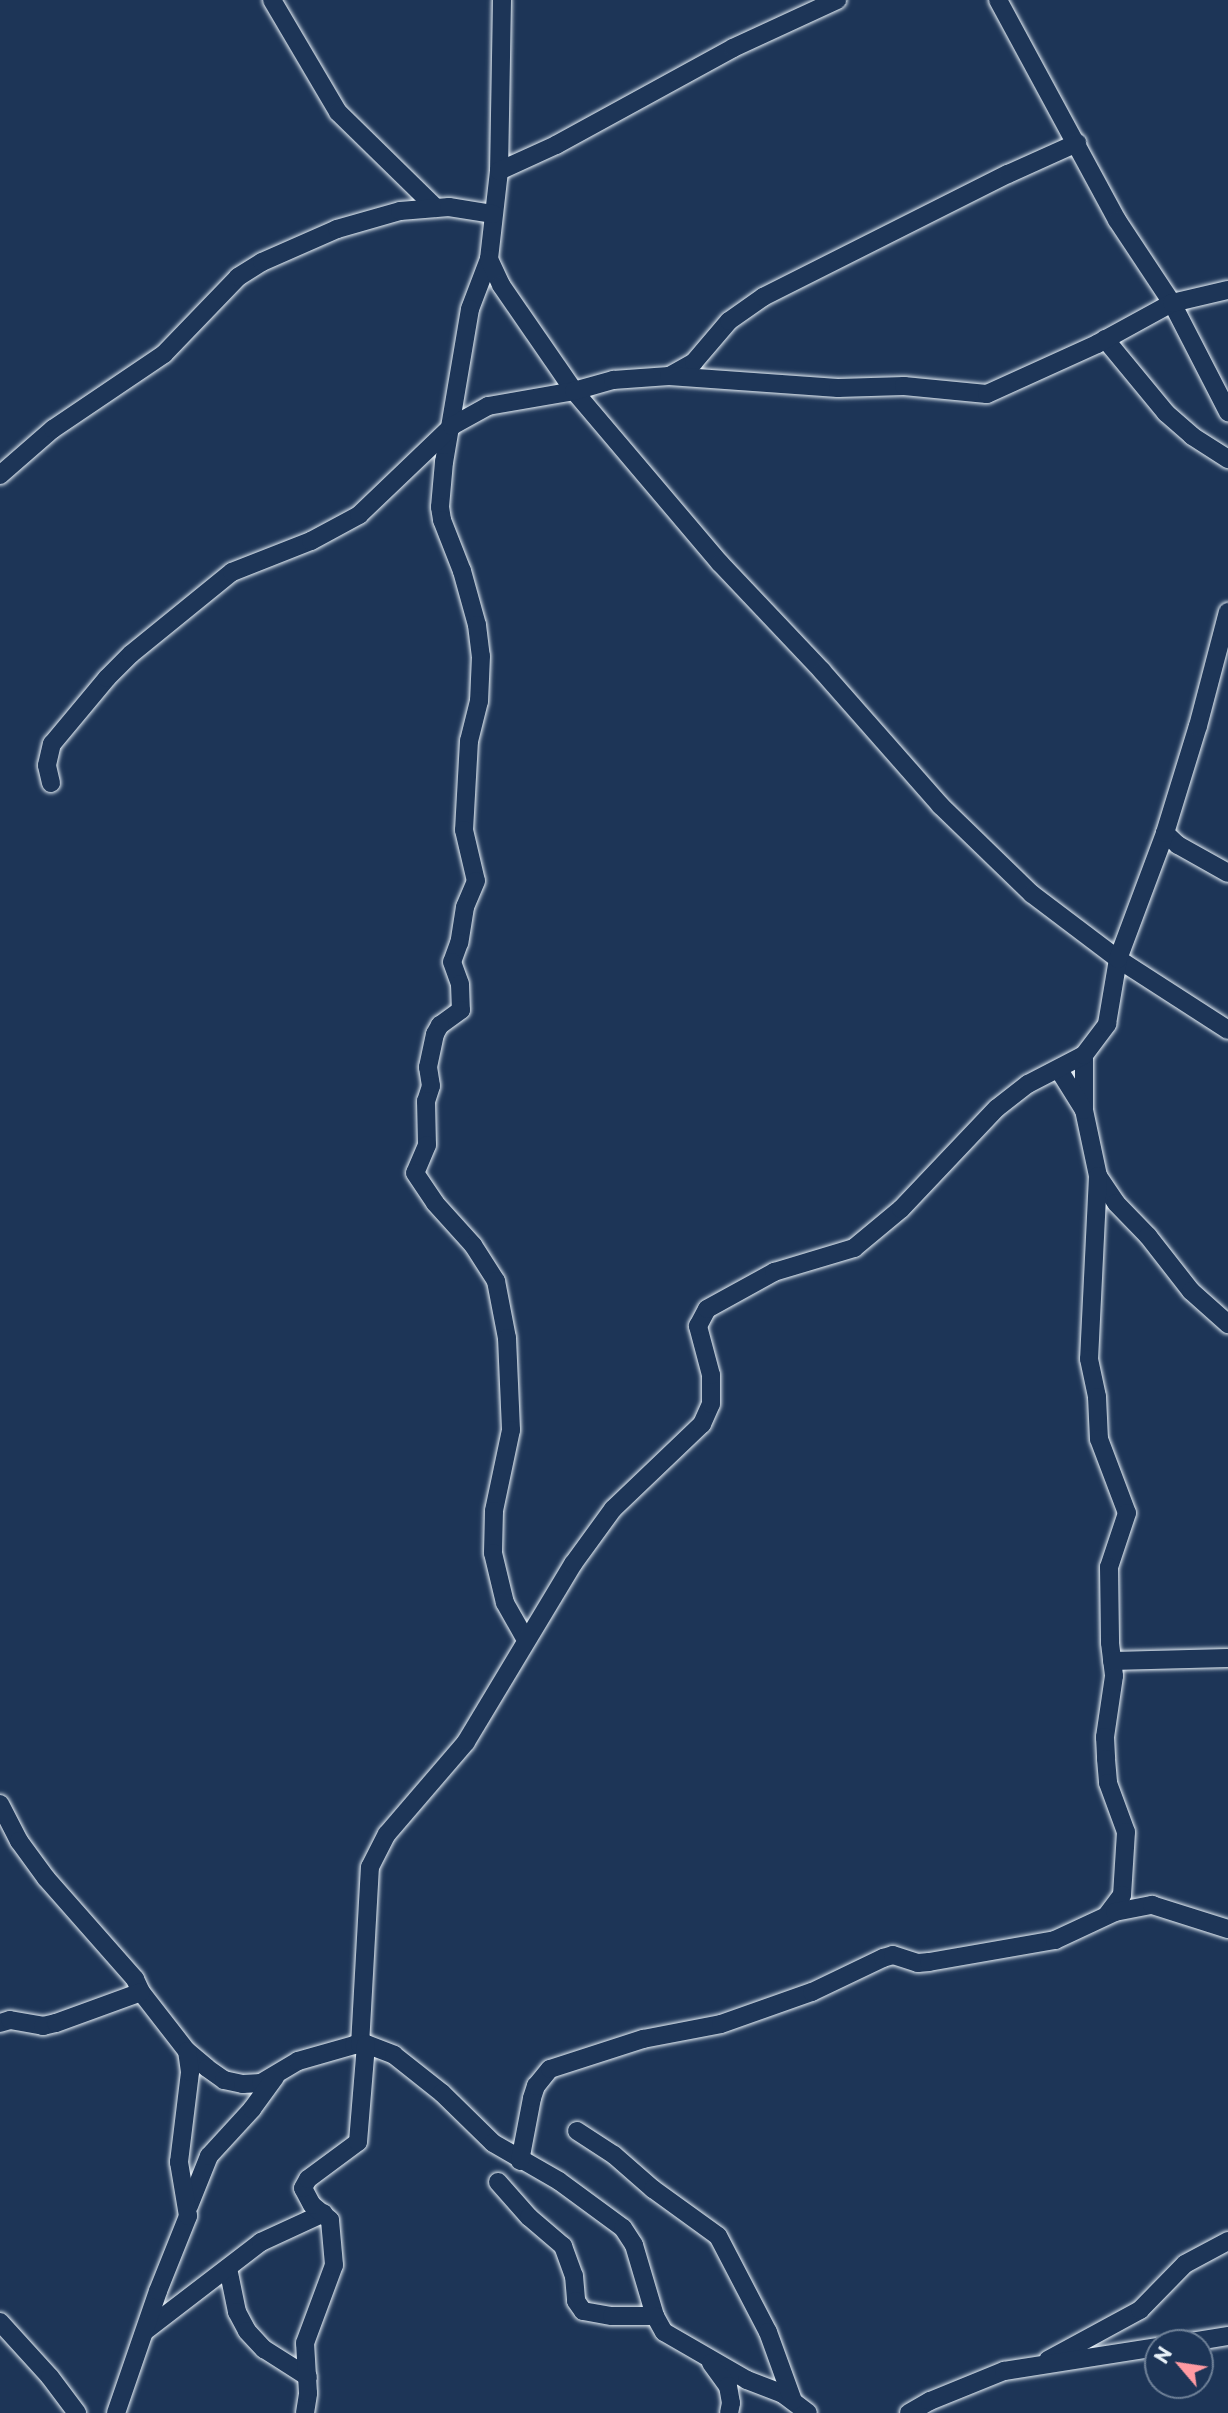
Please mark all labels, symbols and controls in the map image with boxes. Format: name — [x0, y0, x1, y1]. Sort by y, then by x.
north arrow — [1144, 2329, 1214, 2399]
text: N — [1146, 2341, 1178, 2368]

